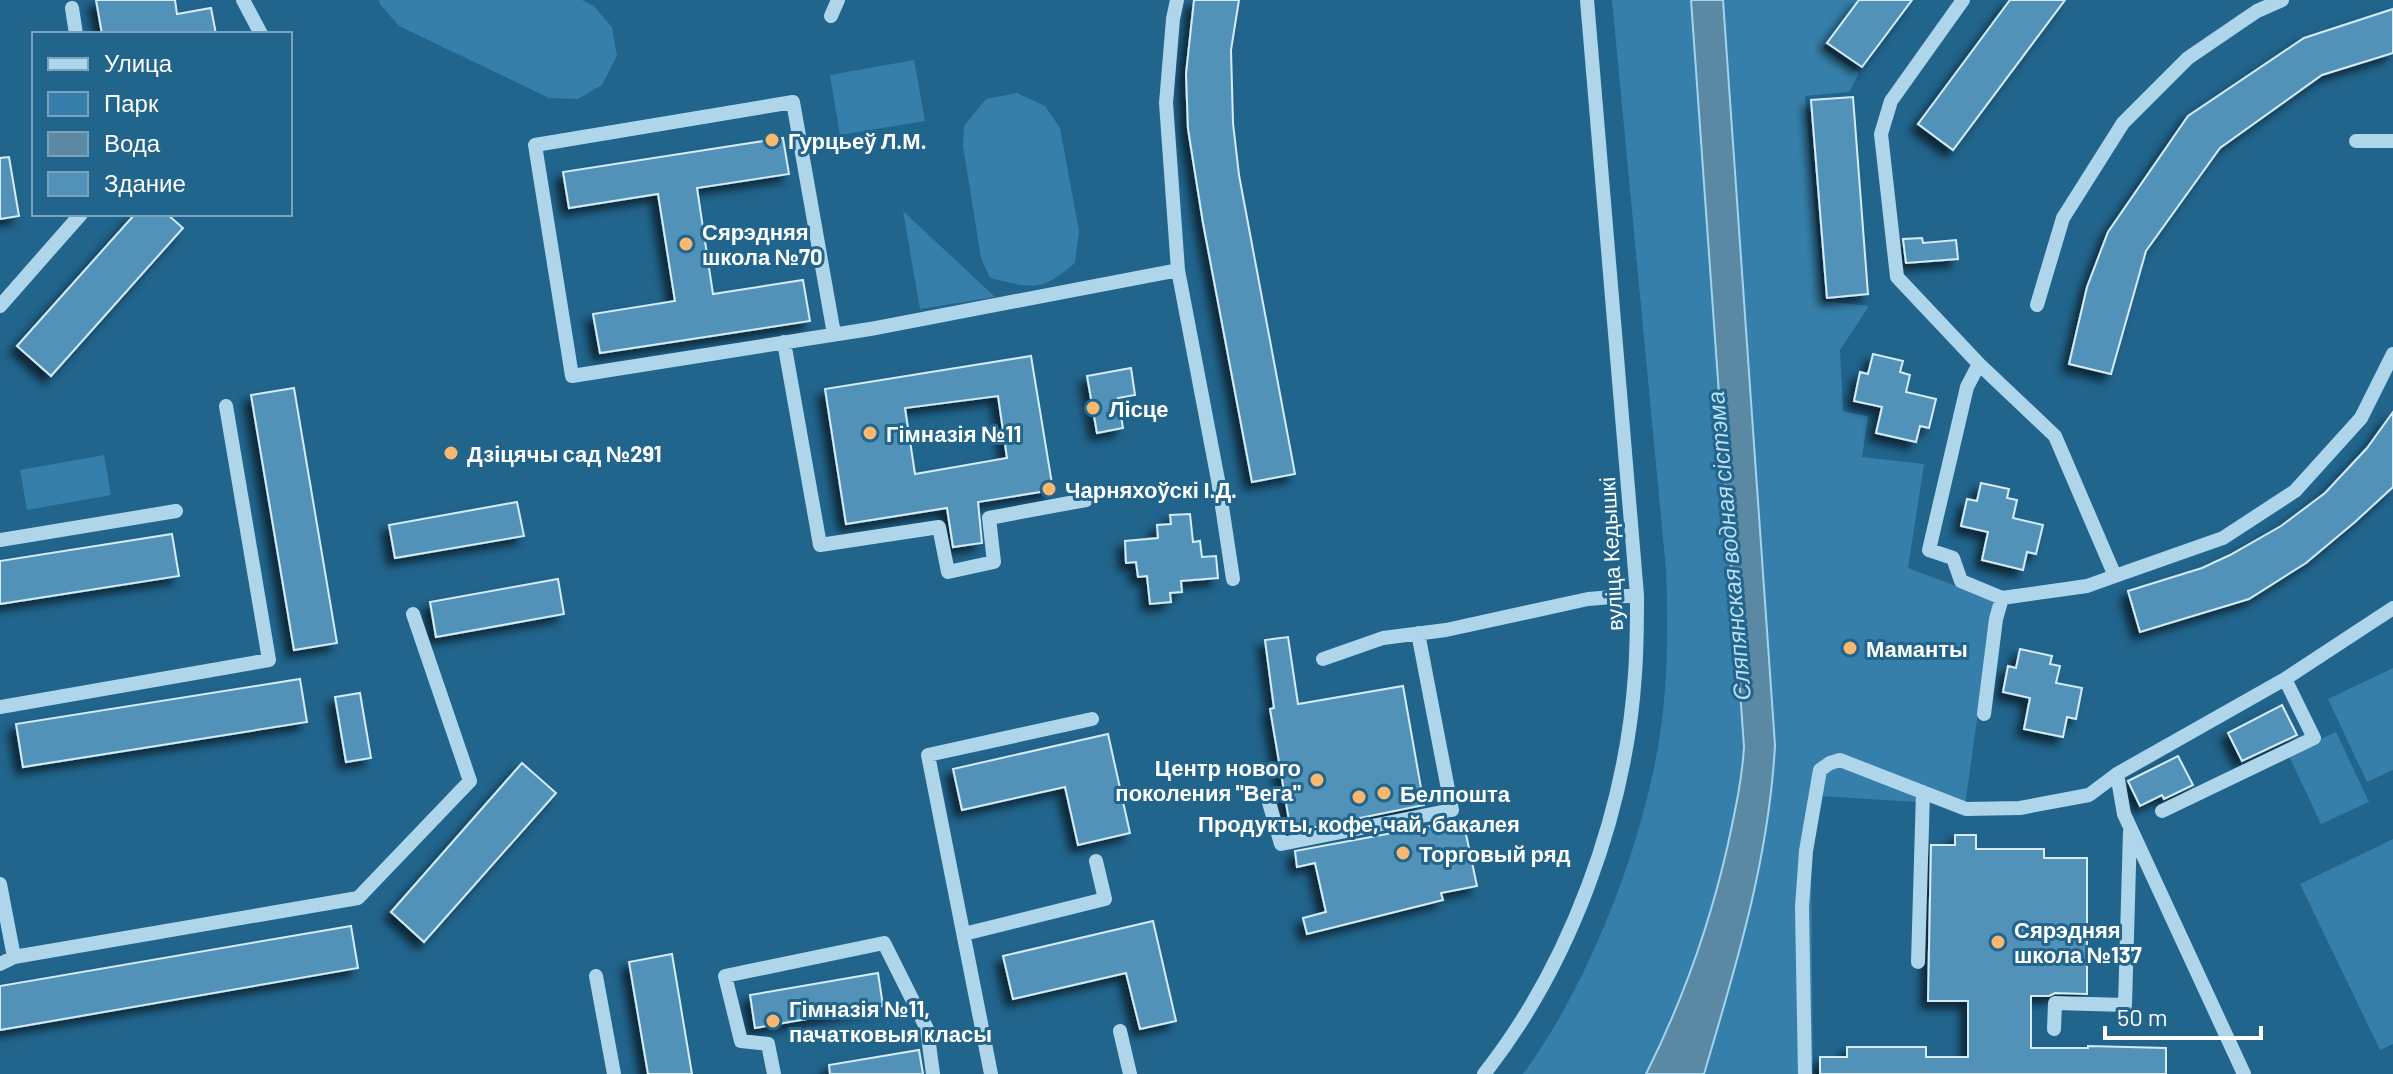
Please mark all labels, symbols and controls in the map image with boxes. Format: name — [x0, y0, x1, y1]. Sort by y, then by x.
legend — [32, 32, 292, 216]
text: Улица — [104, 48, 173, 77]
text: Парк — [104, 88, 159, 117]
place label: Гурцьеў Л.М. — [788, 127, 927, 154]
text: Вода — [104, 128, 161, 157]
marker: Гурцьеў Л.М. — [763, 131, 781, 149]
text: Здание — [104, 168, 186, 197]
place label: Сярэдняя школа №70 — [702, 218, 823, 269]
marker: Сярэдняя школа №70 — [677, 235, 695, 253]
water label: Сляпянская водная сістэма — [1700, 390, 1756, 702]
place label: Лісце — [1109, 395, 1169, 422]
marker: Лісце — [1084, 399, 1102, 417]
place label: Гімназія №11 — [886, 420, 1021, 446]
marker: Гімназія №11 — [861, 424, 879, 442]
place label: Дзіцячы сад №291 — [467, 440, 662, 467]
marker: Дзіцячы сад №291 — [442, 444, 460, 462]
place label: Чарняхоўскі І.Д. — [1065, 476, 1237, 503]
street label: вуліца Кедышкі — [1593, 476, 1628, 632]
marker: Чарняхоўскі І.Д. — [1040, 480, 1058, 498]
place label: Маманты — [1866, 635, 1968, 661]
marker: Маманты — [1841, 639, 1859, 657]
place label: Центр нового поколения "Вега" — [1115, 754, 1301, 805]
marker: Центр нового поколения "Вега" — [1308, 771, 1326, 789]
place label: Белпошта — [1400, 780, 1511, 806]
marker: Белпошта — [1375, 784, 1393, 802]
marker: Продукты, кофе, чай, бакалея — [1350, 788, 1368, 806]
place label: Продукты, кофе, чай, бакалея — [1198, 810, 1520, 837]
place label: Торговый ряд — [1419, 840, 1570, 867]
marker: Торговый ряд — [1394, 844, 1412, 862]
place label: Сярэдняя школа №137 — [2014, 916, 2142, 967]
marker: Сярэдняя школа №137 — [1989, 933, 2007, 951]
scale bar — [2105, 990, 2261, 1040]
place label: Гімназія №11, пачатковыя класы — [789, 995, 992, 1046]
text: 50 m — [2117, 1002, 2168, 1031]
marker: Гімназія №11, пачатковыя класы — [764, 1012, 782, 1030]

